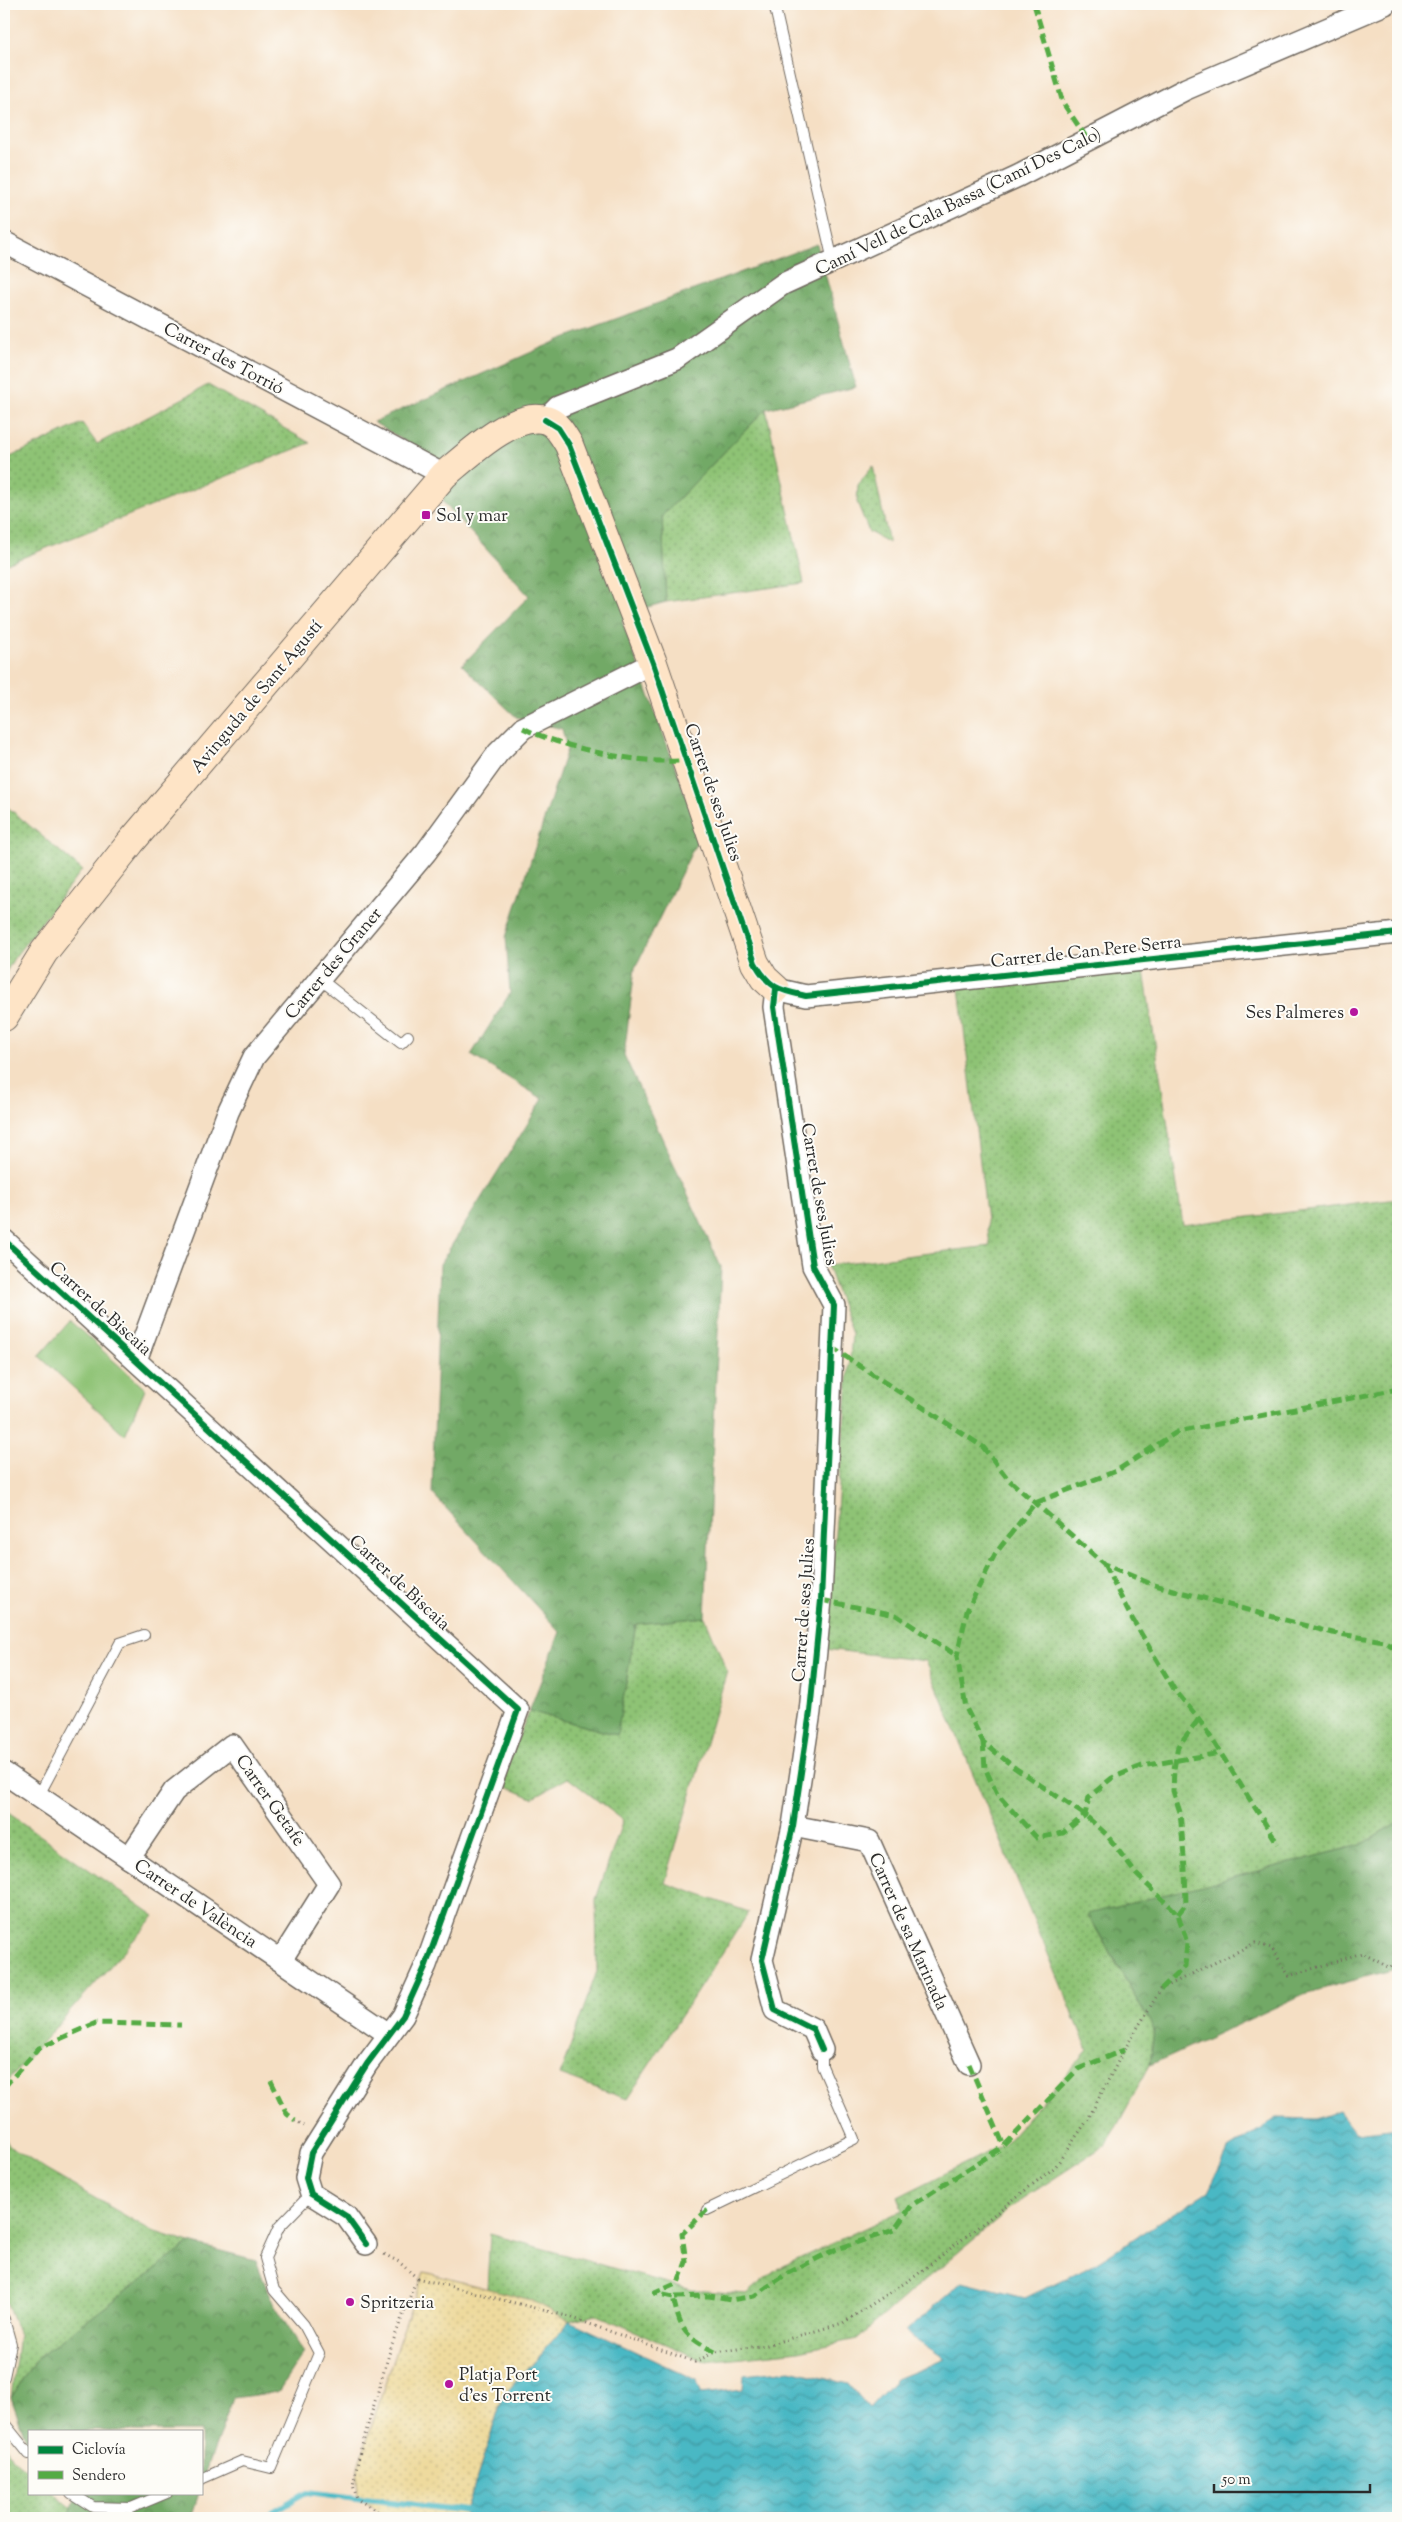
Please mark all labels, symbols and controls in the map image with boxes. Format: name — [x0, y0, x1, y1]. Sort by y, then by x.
street label: Camí Vell de Cala Bassa (Camí Des Calo) — [811, 122, 1106, 284]
street label: Carrer des Torrió — [158, 317, 288, 403]
place label: Sol y mar — [436, 504, 508, 530]
marker: Sol y mar — [420, 509, 432, 521]
street label: Avinguda de Sant Agustí — [185, 615, 330, 780]
street label: Carrer de ses Julies — [676, 720, 748, 865]
street label: Carrer des Graner — [280, 902, 389, 1026]
street label: Carrer de Can Pere Serra — [990, 930, 1183, 976]
place label: Ses Palmeres — [1245, 1001, 1344, 1027]
marker: Ses Palmeres — [1348, 1006, 1360, 1018]
street label: Carrer de ses Julies — [793, 1121, 843, 1268]
street label: Carrer de Biscaia — [43, 1256, 157, 1363]
street label: Carrer de Biscaia — [342, 1530, 455, 1637]
street label: Carrer de ses Julies — [787, 1537, 823, 1683]
street label: Carrer Getafe — [228, 1750, 311, 1852]
street label: Carrer de sa Marinada — [861, 1849, 954, 2015]
street label: Carrer de València — [128, 1854, 262, 1956]
place label: Spritzeria — [360, 2291, 434, 2317]
marker: Spritzeria — [344, 2296, 356, 2308]
place label: Platja Port d'es Torrent — [459, 2363, 551, 2410]
marker: Platja Port d'es Torrent — [443, 2378, 455, 2390]
legend — [28, 2430, 202, 2494]
text: Ciclovía — [72, 2440, 126, 2461]
scale bar — [1214, 2462, 1371, 2494]
text: Sendero — [72, 2466, 126, 2487]
text: 50 m — [1221, 2470, 1251, 2491]

